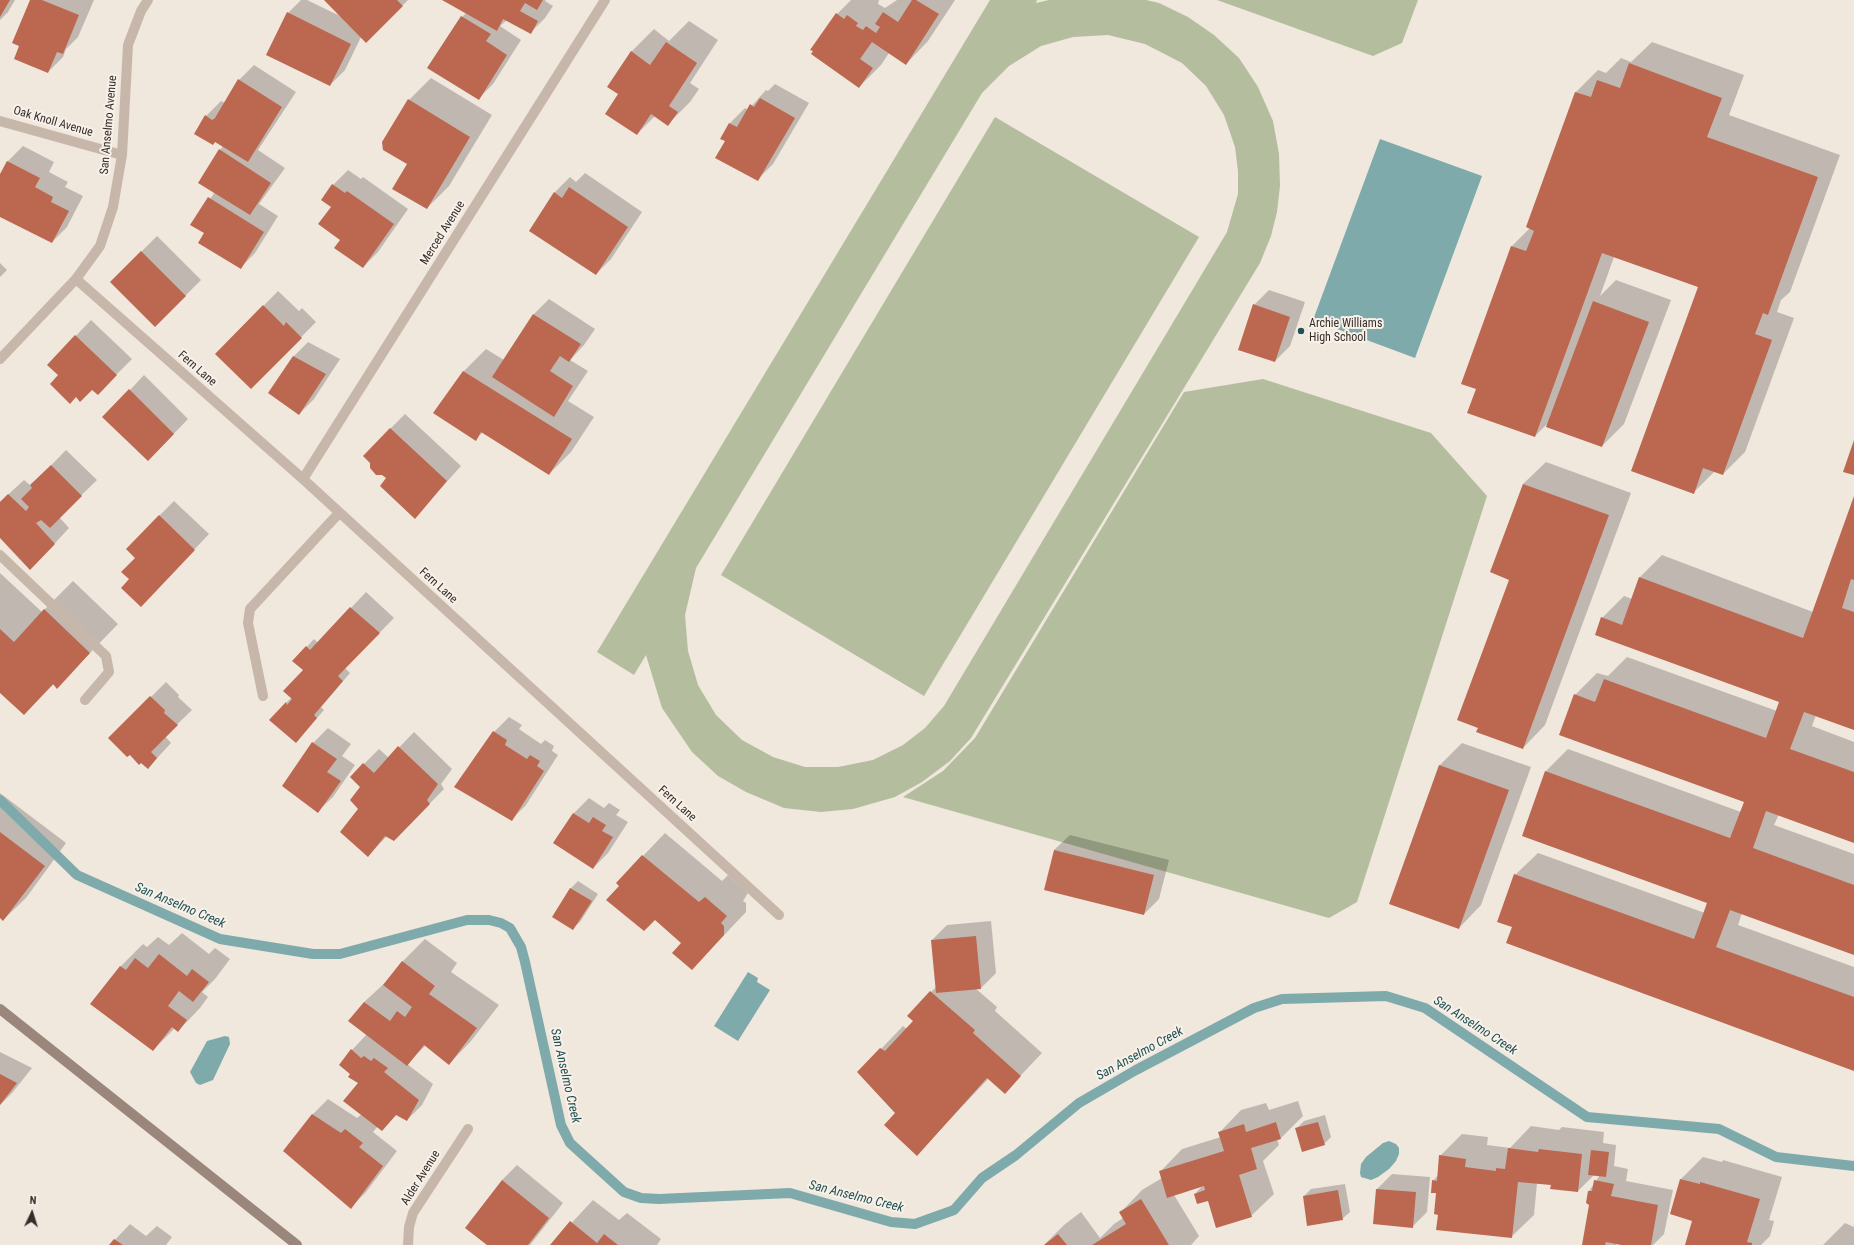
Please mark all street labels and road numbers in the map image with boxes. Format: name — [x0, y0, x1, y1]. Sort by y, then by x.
street label: San Anselmo Avenue — [97, 75, 121, 175]
street label: Oak Knoll Avenue — [12, 104, 94, 140]
street label: Merced Avenue — [418, 198, 468, 268]
street label: Fern Lane — [175, 348, 219, 390]
street label: Fern Lane — [416, 565, 460, 607]
street label: Fern Lane — [655, 783, 699, 825]
street label: Alder Avenue — [398, 1148, 444, 1208]

